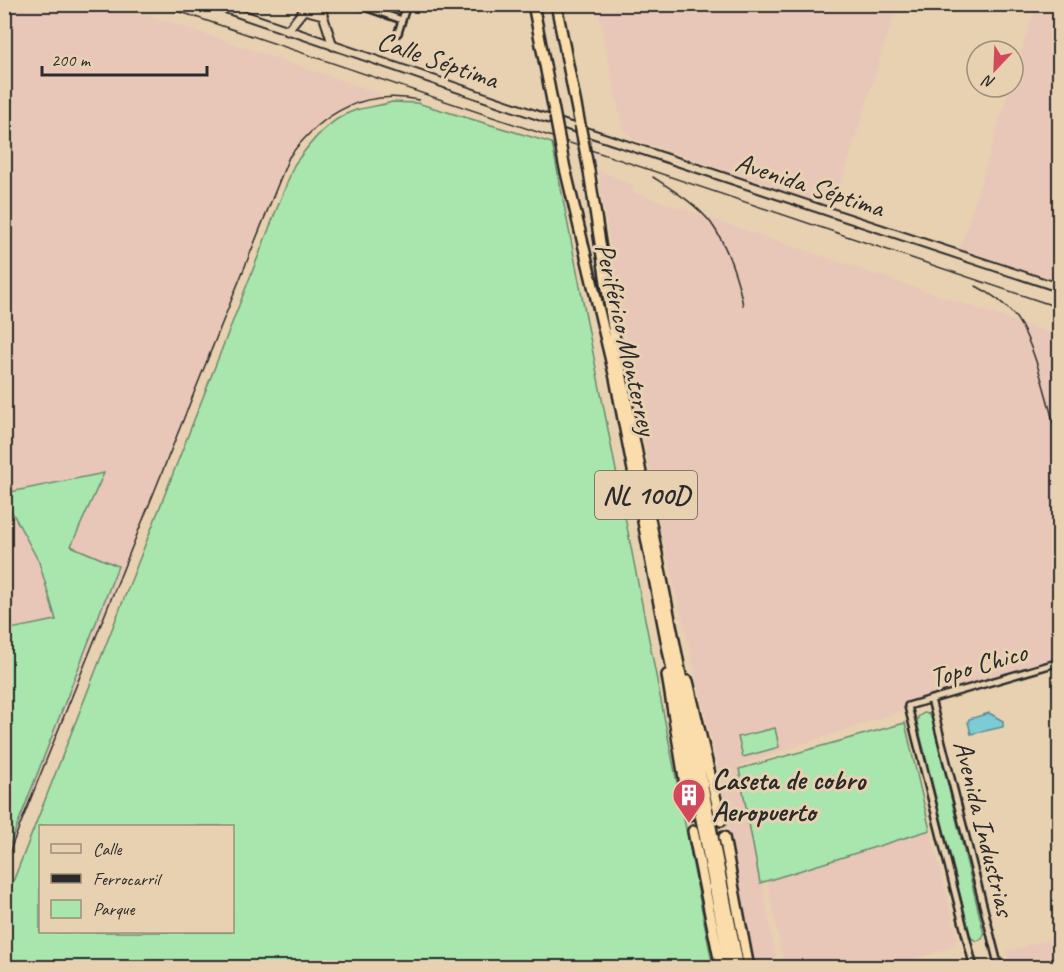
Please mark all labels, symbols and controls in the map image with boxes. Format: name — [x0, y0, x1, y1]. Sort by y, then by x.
street label: Calle Séptima — [373, 22, 505, 97]
scale bar — [42, 39, 207, 77]
north arrow — [965, 39, 1025, 99]
text: 200 m — [51, 49, 92, 71]
text: N — [978, 70, 998, 93]
street label: Avenida Séptima — [731, 144, 890, 225]
street label: Periférico Monterrey — [587, 240, 666, 441]
road number: NL 100D — [595, 471, 697, 519]
street label: Topo Chico — [926, 633, 1033, 695]
street label: Avenida Industrias — [946, 737, 1024, 922]
place label: Caseta de cobro Aeropuerto — [712, 762, 867, 829]
building icon: Caseta de cobro Aeropuerto — [671, 777, 707, 824]
legend — [39, 825, 234, 933]
text: Calle — [93, 838, 122, 860]
text: Ferrocarril — [93, 868, 162, 890]
text: Parque — [93, 898, 135, 920]

